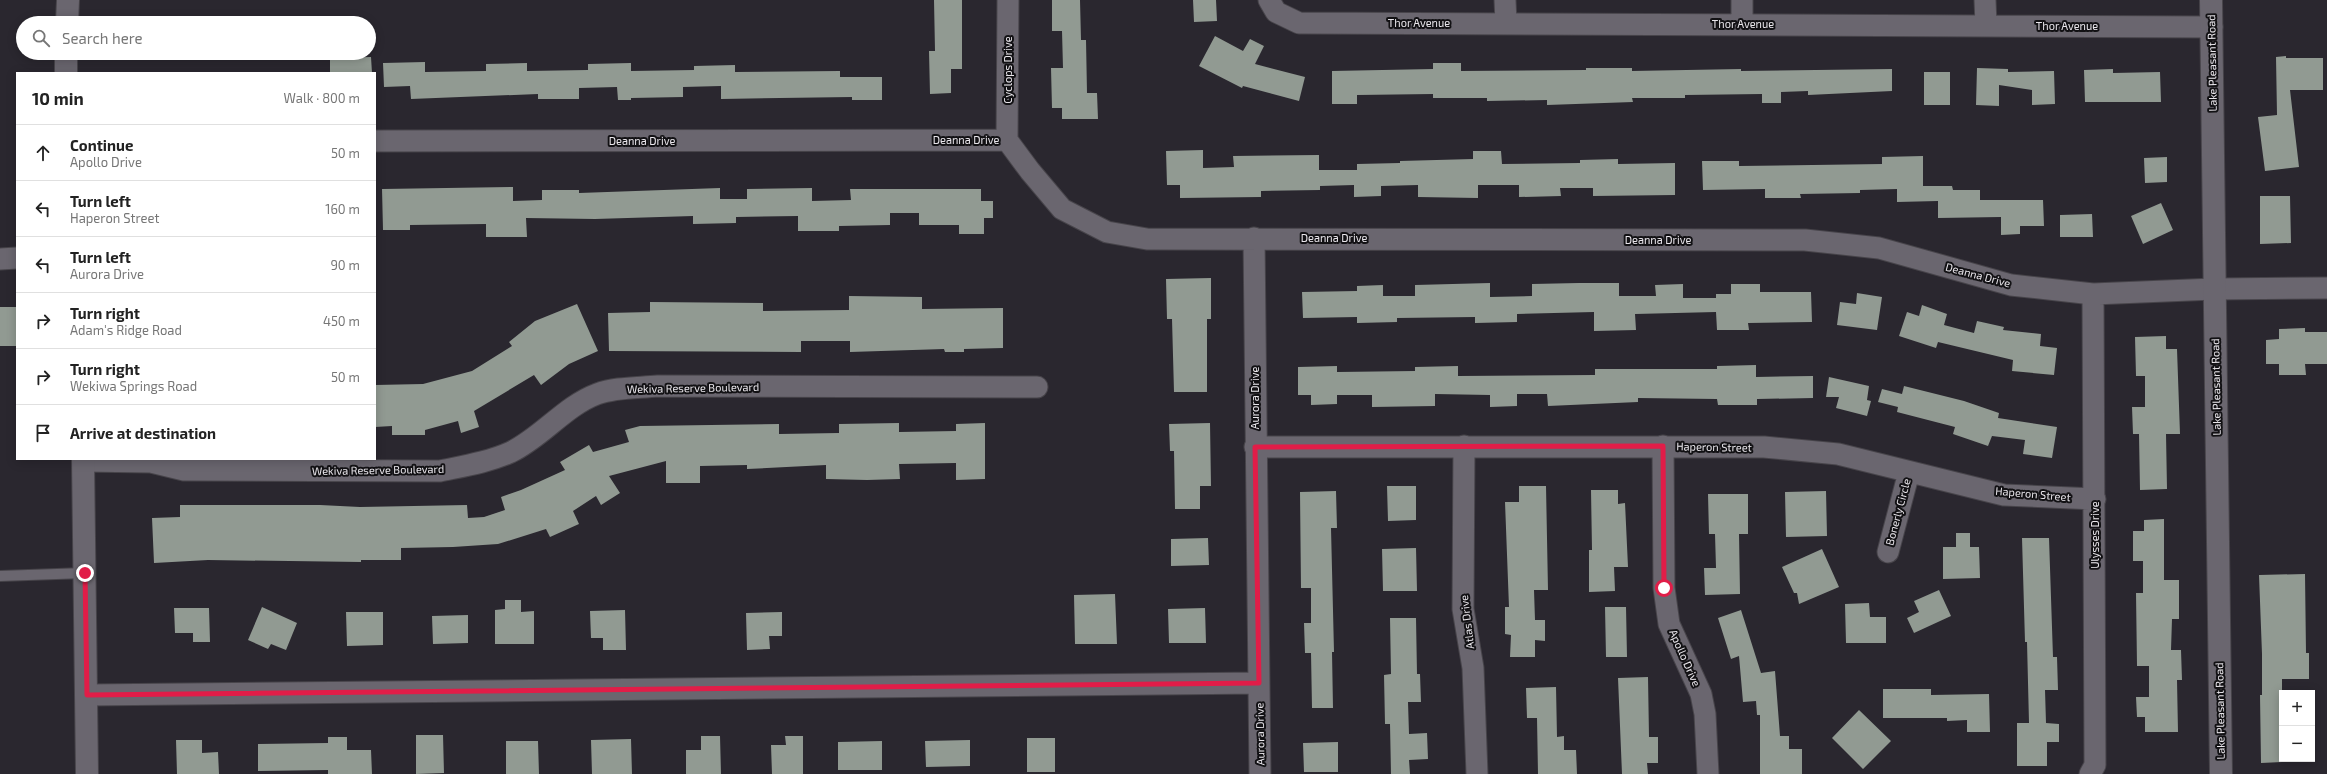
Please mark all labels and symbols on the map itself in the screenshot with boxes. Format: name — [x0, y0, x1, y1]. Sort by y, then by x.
street label: Lake Pleasant Road — [2204, 14, 2219, 112]
street label: Thor Avenue — [1388, 16, 1450, 29]
street label: Thor Avenue — [1712, 17, 1774, 30]
street label: Thor Avenue — [2036, 19, 2098, 32]
street label: Cyclops Drive — [1001, 36, 1014, 104]
street label: Deanna Drive — [933, 133, 999, 146]
street label: Deanna Drive — [609, 134, 675, 147]
street label: Deanna Drive — [1301, 231, 1367, 244]
street label: Deanna Drive — [1625, 233, 1691, 246]
street label: Deanna Drive — [1944, 260, 2012, 289]
street label: Lake Pleasant Road — [2208, 338, 2223, 436]
street label: Aurora Drive — [1248, 367, 1261, 429]
street label: Wekiva Reserve Boulevard — [627, 380, 759, 395]
street label: Haperon Street — [1676, 439, 1752, 454]
street label: Wekiva Reserve Boulevard — [312, 462, 444, 477]
street label: Bonerly Circle — [1882, 477, 1913, 547]
street label: Haperon Street — [1995, 484, 2071, 503]
street label: Ulysses Drive — [2088, 501, 2101, 569]
route end — [76, 564, 94, 582]
route start — [1655, 579, 1673, 597]
street label: Atlas Drive — [1457, 594, 1476, 650]
street label: Apollo Drive — [1667, 627, 1704, 688]
street label: Lake Pleasant Road — [2212, 662, 2227, 760]
street label: Aurora Drive — [1252, 702, 1267, 765]

